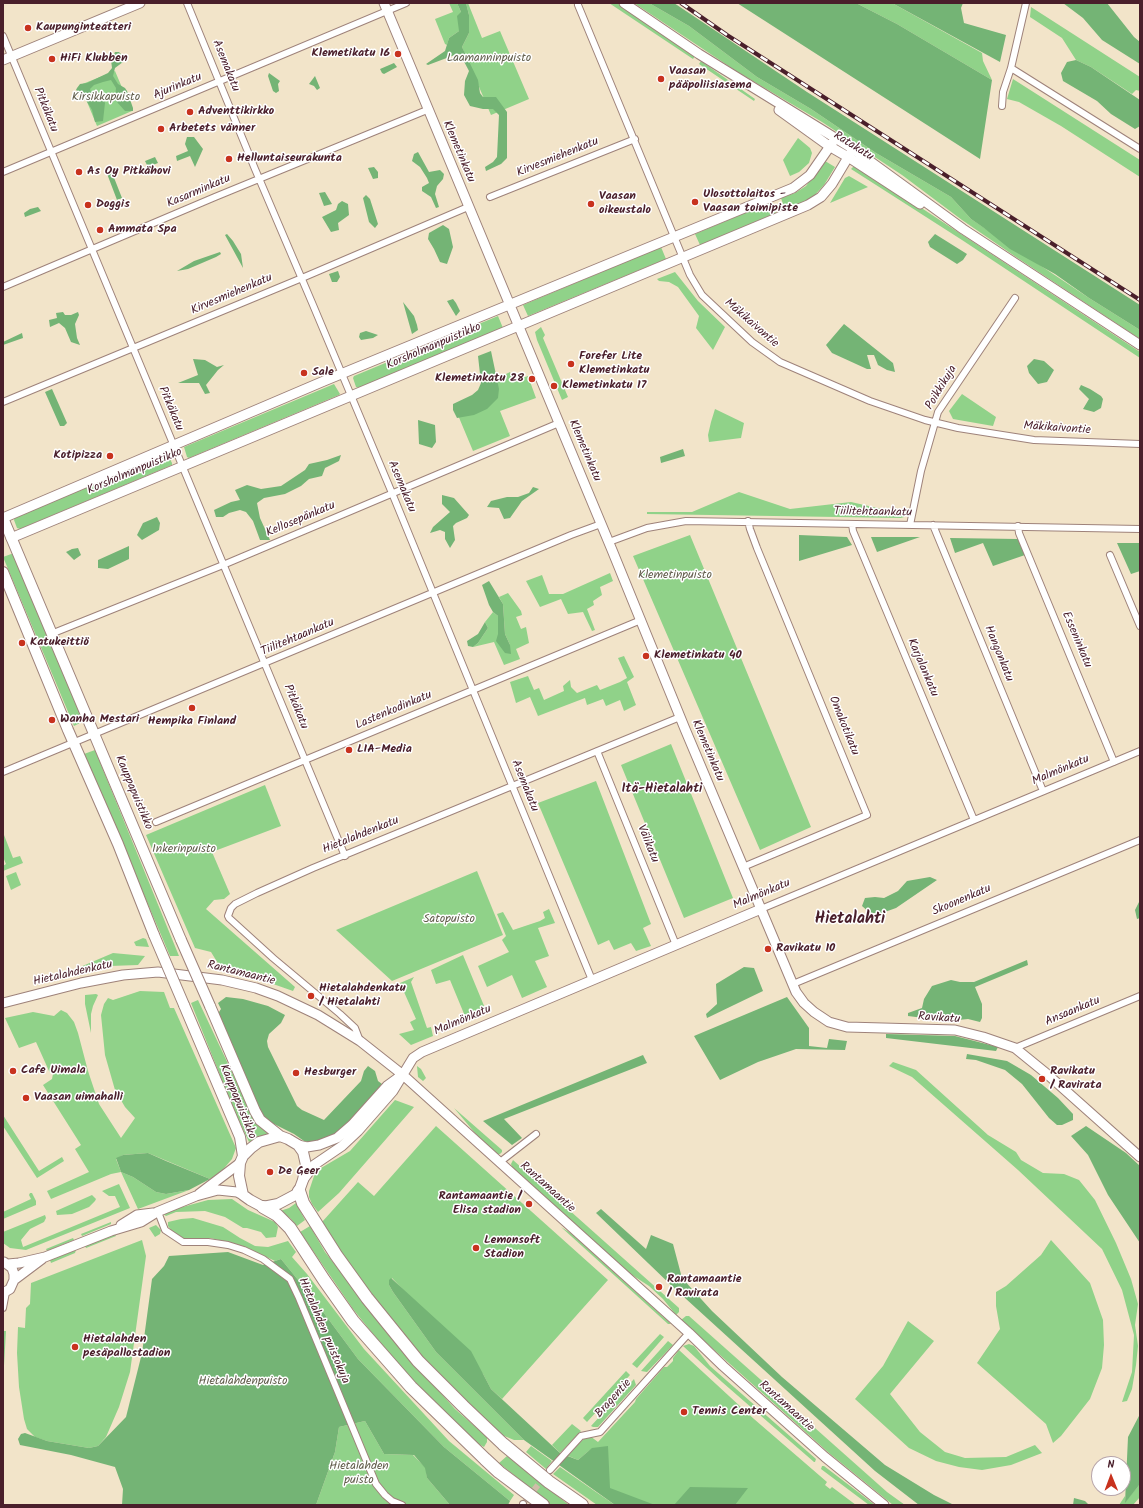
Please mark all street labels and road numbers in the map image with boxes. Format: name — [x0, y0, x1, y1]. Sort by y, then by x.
street label: Asemakatu — [208, 38, 242, 94]
street label: Ajurinkatu — [152, 70, 204, 104]
street label: Pitkäkatu — [30, 86, 60, 134]
street label: Klemetinkatu — [438, 119, 478, 185]
street label: Ratakatu — [830, 129, 876, 165]
street label: Kirvesmiehenkatu — [515, 135, 601, 181]
street label: Kasarminkatu — [165, 172, 233, 212]
street label: Kirvesmiehenkatu — [189, 271, 275, 319]
street label: Mäkikaivontie — [721, 296, 781, 352]
street label: Korsholmanpuistikko — [384, 321, 484, 373]
street label: Poikkikuja — [923, 363, 961, 413]
street label: Pitkäkatu — [154, 385, 186, 433]
street label: Klemetinkatu — [564, 418, 604, 484]
street label: Mäkikaivontie — [1023, 419, 1091, 439]
street label: Korsholmanpuistikko — [85, 446, 185, 498]
street label: Asemakatu — [384, 459, 418, 515]
street label: Kellosepänkatu — [264, 499, 338, 541]
street label: Tiilitehtaankatu — [834, 505, 912, 521]
street label: Esseninkatu — [1058, 610, 1094, 670]
street label: Tiilitehtaankatu — [259, 616, 337, 660]
street label: Hangonkatu — [980, 624, 1016, 684]
street label: Karjalankatu — [903, 637, 941, 699]
street label: Pitkäkatu — [280, 683, 310, 731]
street label: Lastenkodinkatu — [354, 688, 434, 734]
street label: Omakotikatu — [825, 694, 861, 758]
street label: Klemetinkatu — [687, 718, 727, 784]
street label: Malmönkatu — [1030, 752, 1092, 790]
street label: Kauppapuistikko — [111, 754, 155, 832]
street label: Asemakatu — [507, 758, 541, 814]
street label: Hietalahdenkatu — [321, 814, 401, 858]
street label: Välikatu — [633, 823, 661, 865]
street label: Malmönkatu — [731, 876, 793, 914]
street label: Skoonenkatu — [930, 882, 994, 920]
street label: Hietalahdenkatu — [32, 958, 114, 990]
street label: Rantamaantie — [206, 959, 276, 989]
street label: Ansaankatu — [1043, 994, 1103, 1030]
street label: Malmönkatu — [432, 1002, 494, 1040]
street label: Ravikatu — [917, 1010, 961, 1028]
street label: Kauppapuistikko — [215, 1063, 259, 1141]
street label: Rantamaantie — [516, 1159, 578, 1217]
street label: Hietalahden puistokuja — [294, 1276, 352, 1386]
street label: Bragentie — [593, 1376, 635, 1422]
street label: Rantamaantie — [755, 1378, 817, 1436]

